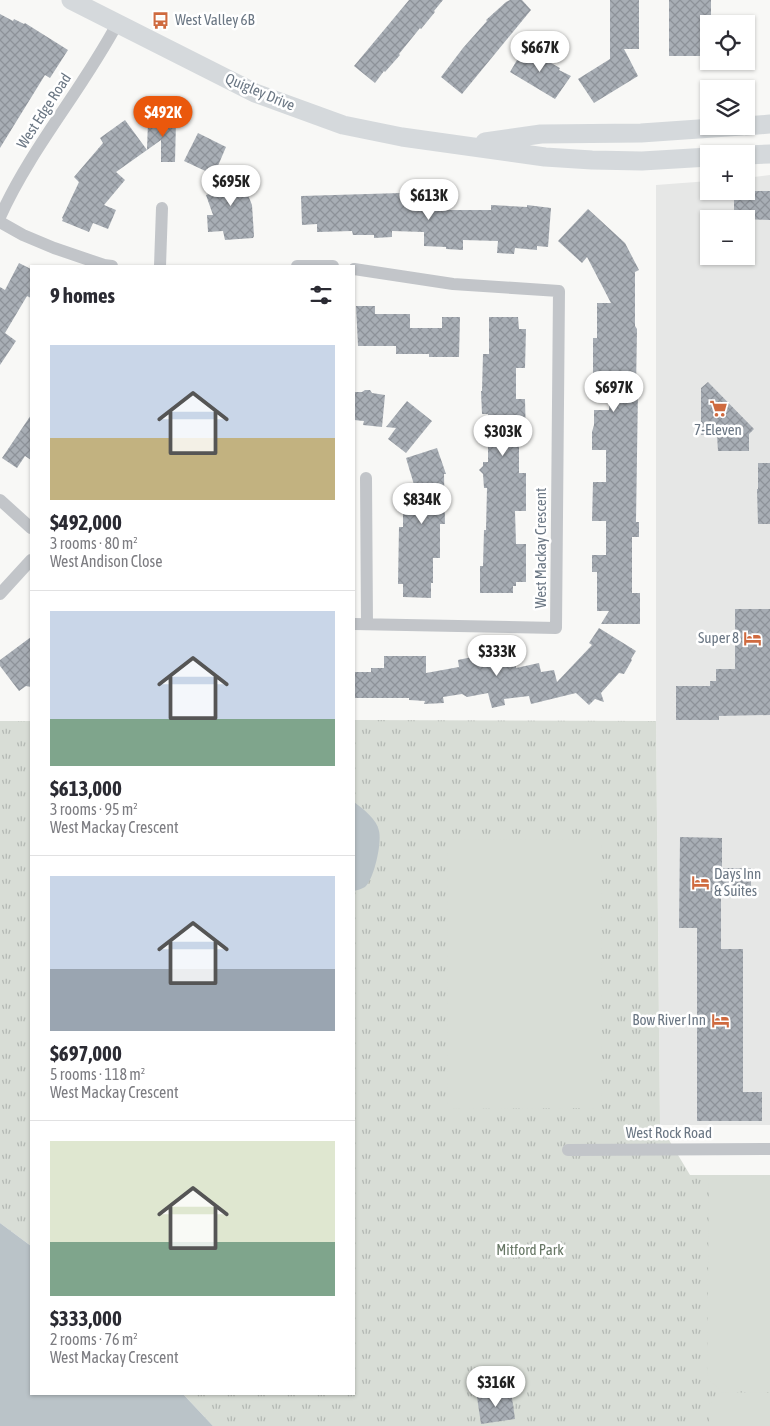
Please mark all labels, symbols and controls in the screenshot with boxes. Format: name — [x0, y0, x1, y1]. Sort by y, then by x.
bus stop icon: West Valley 6B — [151, 10, 171, 30]
place label: West Valley 6B — [175, 11, 255, 28]
map controls — [700, 15, 755, 265]
button: locate — [700, 15, 755, 70]
pin: $667K — [505, 30, 575, 73]
text: $667K — [521, 38, 559, 56]
street label: Quigley Drive — [223, 69, 298, 114]
street label: West Edge Road — [13, 70, 74, 151]
button: layers — [700, 80, 755, 135]
pin: $492K — [128, 96, 198, 138]
text: $492K — [144, 103, 182, 121]
button: + — [700, 145, 755, 200]
pin: $695K — [196, 164, 266, 207]
text: $695K — [212, 172, 250, 190]
pin: $613K — [394, 178, 464, 221]
text: $613K — [410, 186, 448, 204]
button: − — [700, 210, 755, 265]
icon: filters — [307, 281, 335, 309]
text: 9 homes — [50, 283, 115, 307]
pin: $697K — [579, 370, 649, 413]
icon: home — [148, 378, 238, 468]
text: $697K — [595, 378, 633, 396]
supermarket icon: 7-Eleven — [708, 399, 728, 419]
pin: $303K — [468, 414, 538, 457]
place label: 7-Eleven — [694, 421, 742, 438]
text: $303K — [484, 422, 522, 440]
pin: $834K — [387, 482, 457, 525]
street label: West Mackay Crescent — [532, 488, 549, 608]
text: $834K — [403, 490, 441, 508]
text: $492,000 — [50, 510, 122, 534]
text: 3 rooms · 80 m² — [50, 534, 138, 552]
text: West Andison Close — [50, 552, 163, 570]
hotel icon: Super 8 — [743, 628, 763, 648]
place label: Super 8 — [698, 629, 739, 646]
pin: $333K — [462, 634, 532, 677]
text: $333K — [478, 642, 516, 660]
icon: home — [148, 643, 238, 733]
text: $613,000 — [50, 776, 122, 800]
text: 3 rooms · 95 m² — [50, 800, 138, 818]
text: West Mackay Crescent — [50, 818, 179, 836]
place label: Days Inn & Suites — [714, 865, 761, 899]
hotel icon: Days Inn & Suites — [690, 873, 710, 893]
icon: home — [148, 908, 238, 998]
hotel icon: Bow River Inn — [710, 1010, 730, 1030]
place label: Bow River Inn — [632, 1011, 706, 1028]
text: $697,000 — [50, 1041, 122, 1065]
text: 5 rooms · 118 m² — [50, 1065, 145, 1083]
text: West Mackay Crescent — [50, 1083, 179, 1101]
street label: West Rock Road — [626, 1124, 712, 1141]
icon: home — [148, 1173, 238, 1263]
park label: Mitford Park — [496, 1241, 564, 1258]
text: $333,000 — [50, 1306, 122, 1330]
text: 2 rooms · 76 m² — [50, 1330, 138, 1348]
text: West Mackay Crescent — [50, 1348, 179, 1366]
pin: $316K — [461, 1366, 531, 1408]
text: $316K — [477, 1373, 515, 1391]

